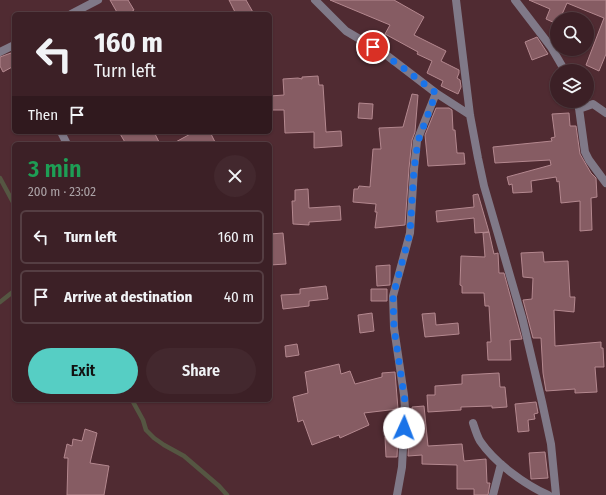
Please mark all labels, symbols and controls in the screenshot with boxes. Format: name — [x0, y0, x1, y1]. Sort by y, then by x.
map controls — [550, 12, 594, 108]
button: search — [550, 12, 594, 56]
text: 160 m — [94, 26, 163, 59]
icon: left — [28, 28, 80, 80]
pin — [356, 30, 390, 64]
icon: arrive — [362, 36, 384, 58]
text: Turn left — [94, 60, 156, 82]
button: layers — [550, 64, 594, 108]
icon: arrive — [66, 104, 88, 126]
text: Then — [28, 106, 58, 124]
text: 3 min — [28, 155, 82, 183]
button: close — [214, 155, 256, 197]
text: 200 m · 23:02 — [28, 184, 96, 199]
icon: left — [30, 226, 52, 248]
text: Turn left — [64, 228, 117, 246]
text: 160 m — [218, 228, 254, 246]
icon: arrive — [30, 286, 52, 308]
text: Arrive at destination — [64, 288, 192, 306]
text: 40 m — [224, 288, 254, 306]
button: Exit — [28, 348, 138, 394]
button: Share — [146, 348, 256, 394]
position arrow — [383, 407, 425, 449]

